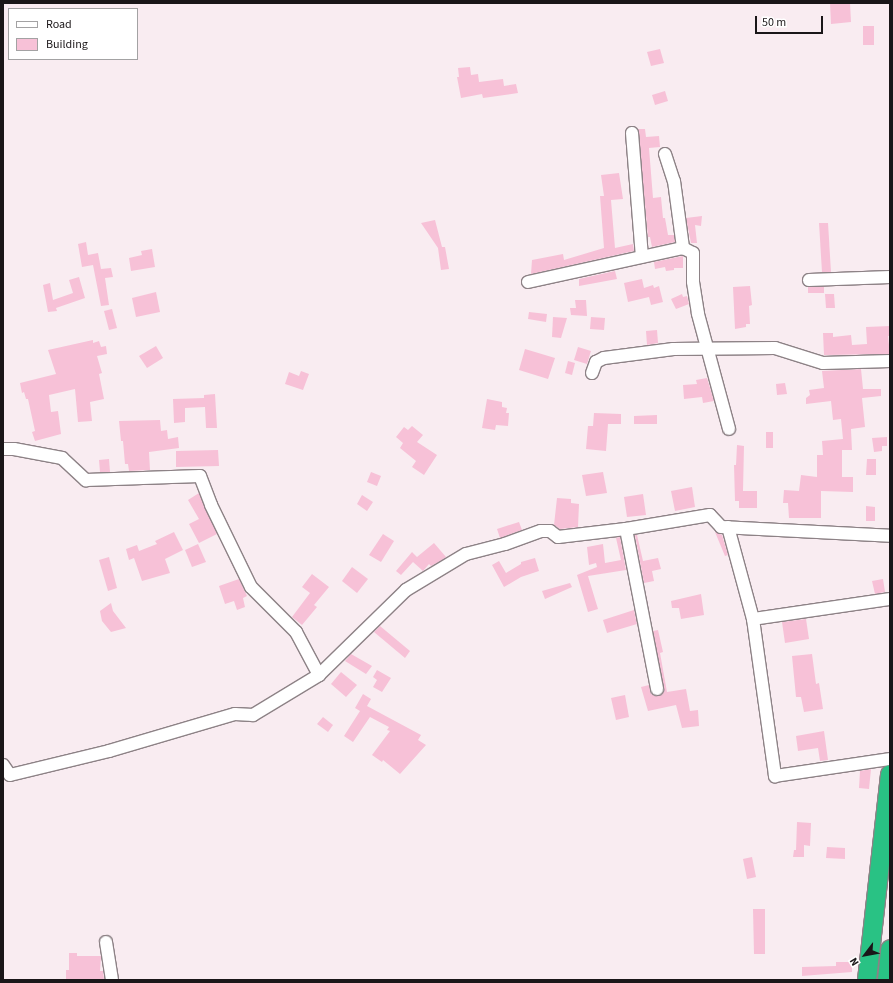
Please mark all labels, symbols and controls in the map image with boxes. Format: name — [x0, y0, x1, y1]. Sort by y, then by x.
legend — [8, 8, 138, 60]
scale bar — [757, 8, 825, 34]
text: 50 m — [762, 14, 786, 31]
text: Road — [46, 16, 72, 33]
text: Building — [46, 36, 88, 53]
north arrow — [845, 935, 885, 975]
text: N — [846, 955, 863, 969]

